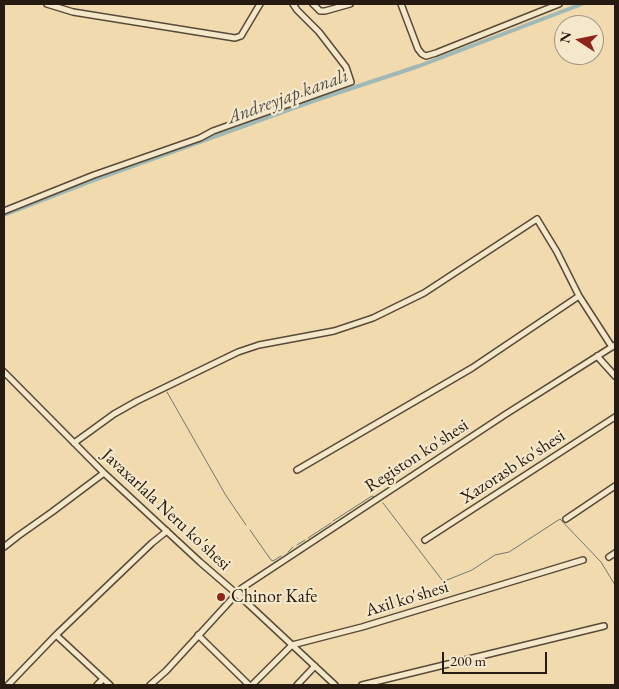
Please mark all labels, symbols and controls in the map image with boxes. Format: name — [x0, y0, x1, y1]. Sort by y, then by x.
north arrow — [554, 15, 604, 65]
text: N — [555, 30, 575, 45]
water label: Andreyjap kanalı — [224, 65, 352, 129]
street label: Registon ko'shesi — [361, 415, 473, 497]
street label: Xazorasb ko'shesi — [457, 425, 569, 509]
street label: Javaxarlala Neru ko'shesi — [97, 445, 235, 575]
street label: Axil ko'shesi — [363, 576, 451, 622]
place label: Chinor Kafe — [231, 586, 317, 608]
marker: Chinor Kafe — [215, 591, 227, 603]
scale bar — [444, 642, 549, 674]
text: 200 m — [450, 651, 486, 670]

